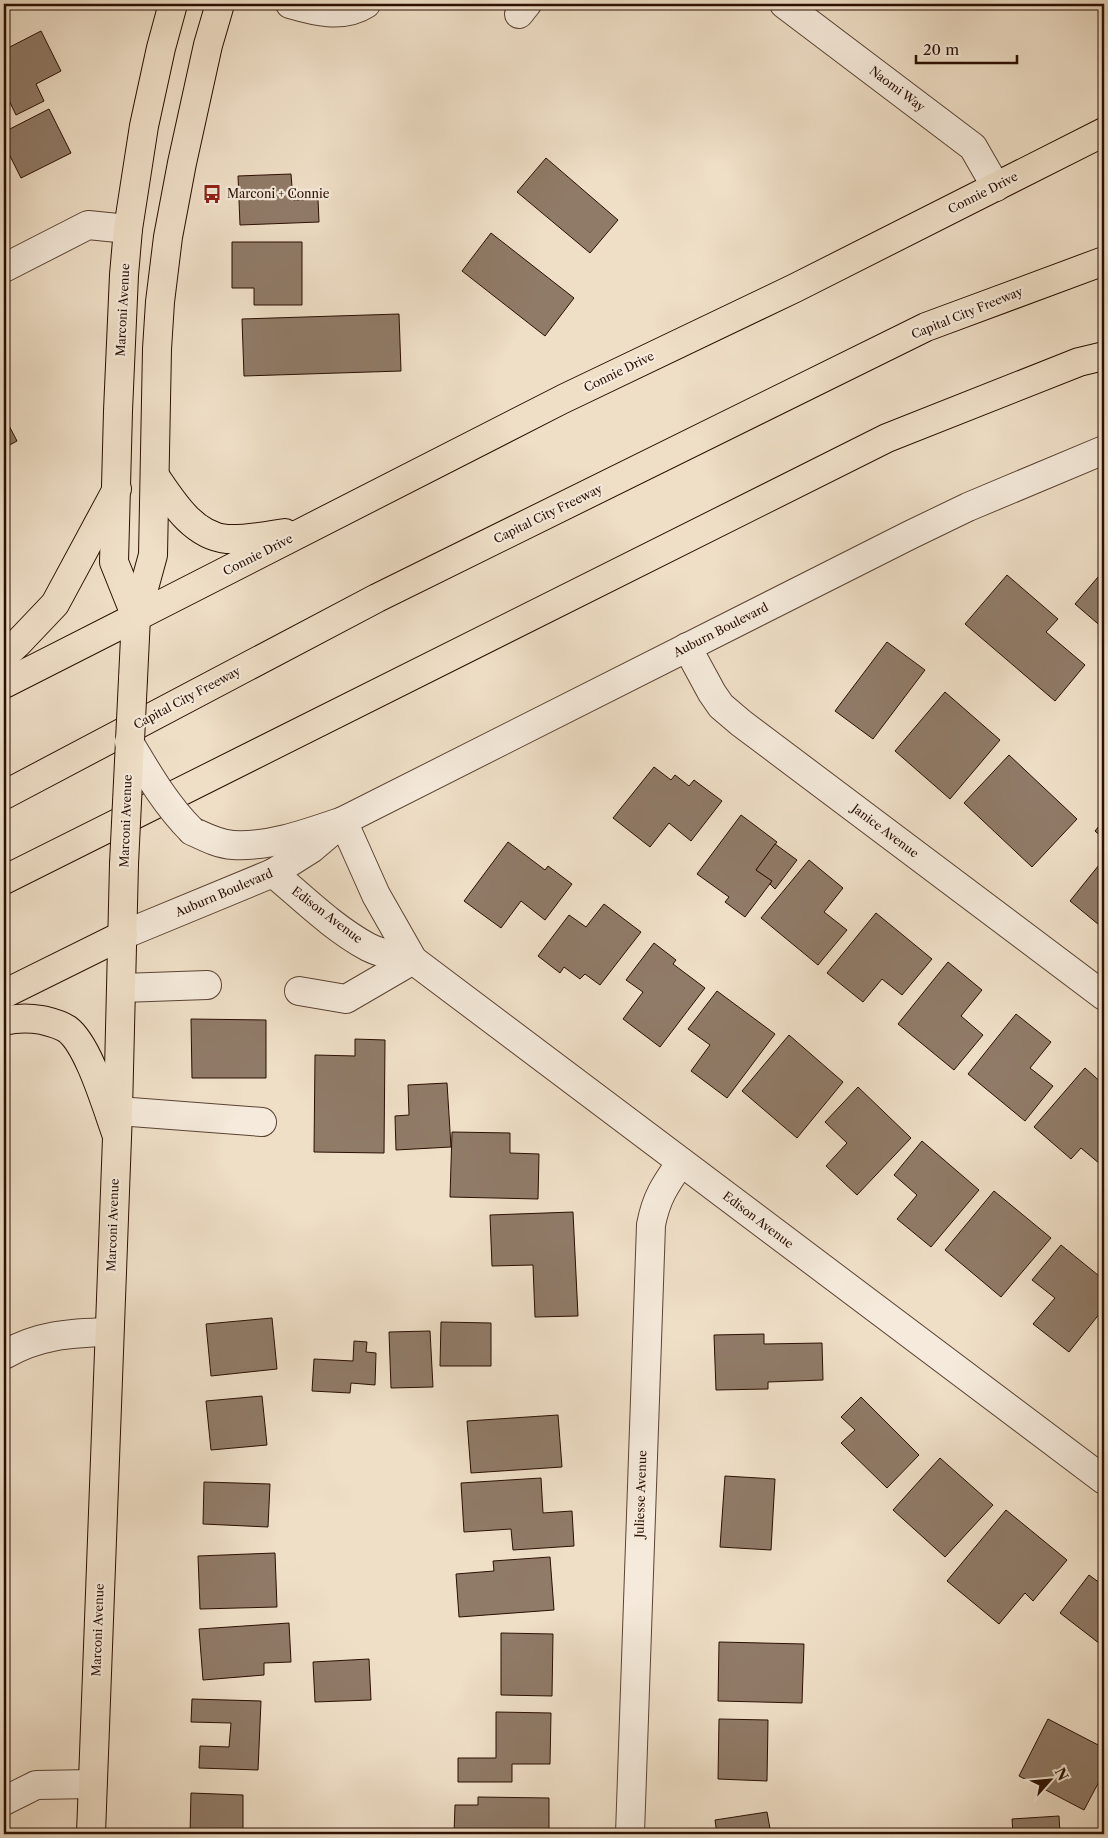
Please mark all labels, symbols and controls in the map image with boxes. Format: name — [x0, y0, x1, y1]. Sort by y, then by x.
scale bar — [916, 32, 1017, 64]
text: 20 m — [923, 40, 959, 59]
street label: Naomi Way — [867, 63, 928, 115]
street label: Connie Drive — [945, 168, 1020, 217]
bus stop icon: Marconi + Connie — [201, 183, 223, 205]
place label: Marconi + Connie — [227, 186, 330, 201]
street label: Marconi Avenue — [113, 263, 132, 357]
street label: Capital City Freeway — [909, 283, 1025, 342]
street label: Connie Drive — [581, 348, 657, 395]
street label: Capital City Freeway — [491, 481, 605, 546]
street label: Connie Drive — [220, 530, 295, 579]
street label: Auburn Boulevard — [670, 599, 771, 660]
street label: Capital City Freeway — [131, 663, 243, 732]
street label: Marconi Avenue — [116, 774, 135, 868]
street label: Janice Avenue — [847, 799, 922, 861]
street label: Auburn Boulevard — [172, 865, 275, 920]
street label: Edison Avenue — [289, 883, 366, 946]
street label: Marconi Avenue — [103, 1178, 122, 1272]
street label: Edison Avenue — [720, 1188, 797, 1251]
street label: Juliesse Avenue — [631, 1449, 650, 1540]
street label: Marconi Avenue — [88, 1583, 107, 1677]
north arrow — [1026, 1756, 1076, 1806]
text: N — [1051, 1765, 1072, 1784]

